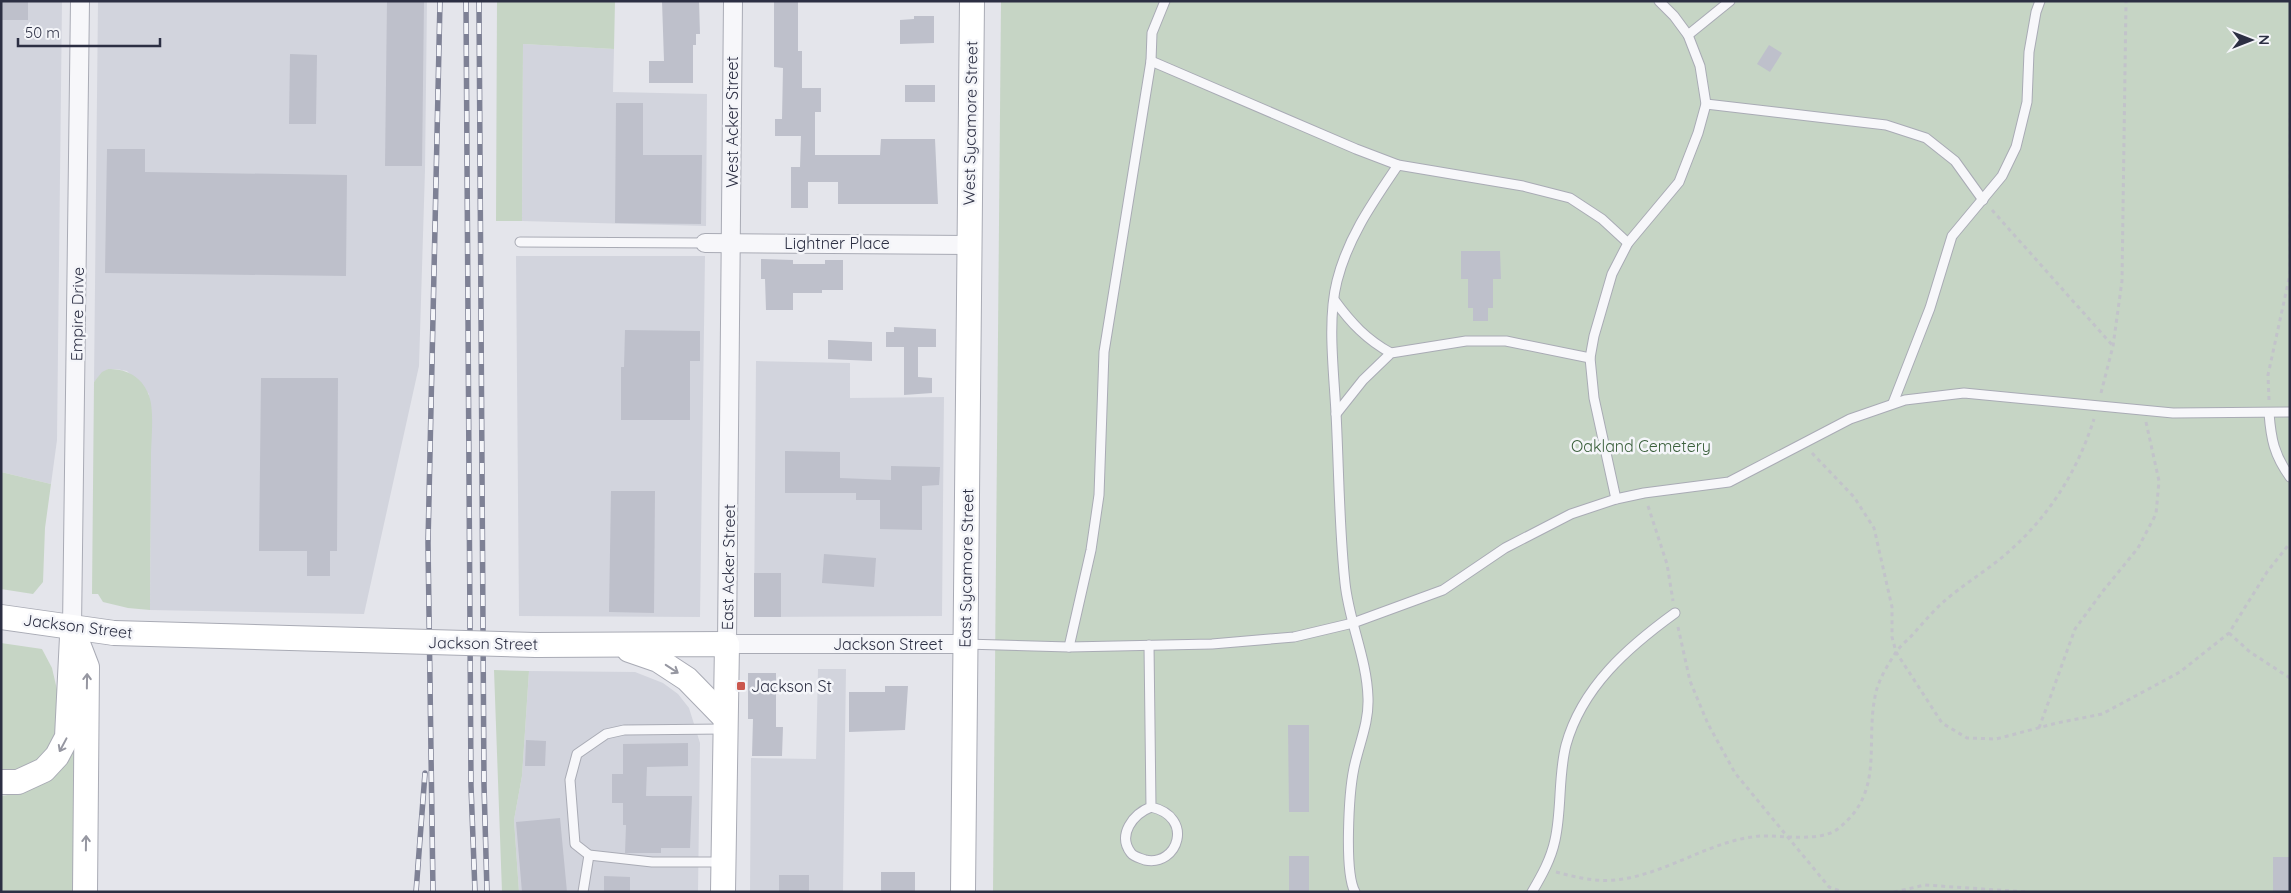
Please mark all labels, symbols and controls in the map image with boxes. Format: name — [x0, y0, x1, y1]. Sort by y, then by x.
scale bar — [18, 15, 160, 47]
north arrow — [2226, 15, 2276, 65]
text: 50 m — [25, 23, 60, 42]
text: N — [2255, 35, 2273, 45]
street label: West Sycamore Street — [959, 40, 981, 206]
street label: West Acker Street — [722, 56, 742, 188]
street label: Lightner Place — [784, 233, 890, 253]
street label: Empire Drive — [66, 267, 88, 361]
park label: Oakland Cemetery — [1571, 436, 1711, 456]
street label: East Sycamore Street — [955, 488, 977, 648]
street label: East Acker Street — [717, 504, 739, 630]
street label: Jackson Street — [22, 609, 134, 643]
street label: Jackson Street — [428, 632, 538, 654]
street label: Jackson Street — [833, 634, 943, 654]
one-way arrow — [664, 664, 678, 674]
one-way arrow — [82, 673, 92, 689]
place label: Jackson St — [751, 676, 832, 696]
marker: Jackson St — [735, 680, 747, 692]
one-way arrow — [58, 737, 67, 752]
one-way arrow — [81, 835, 91, 852]

